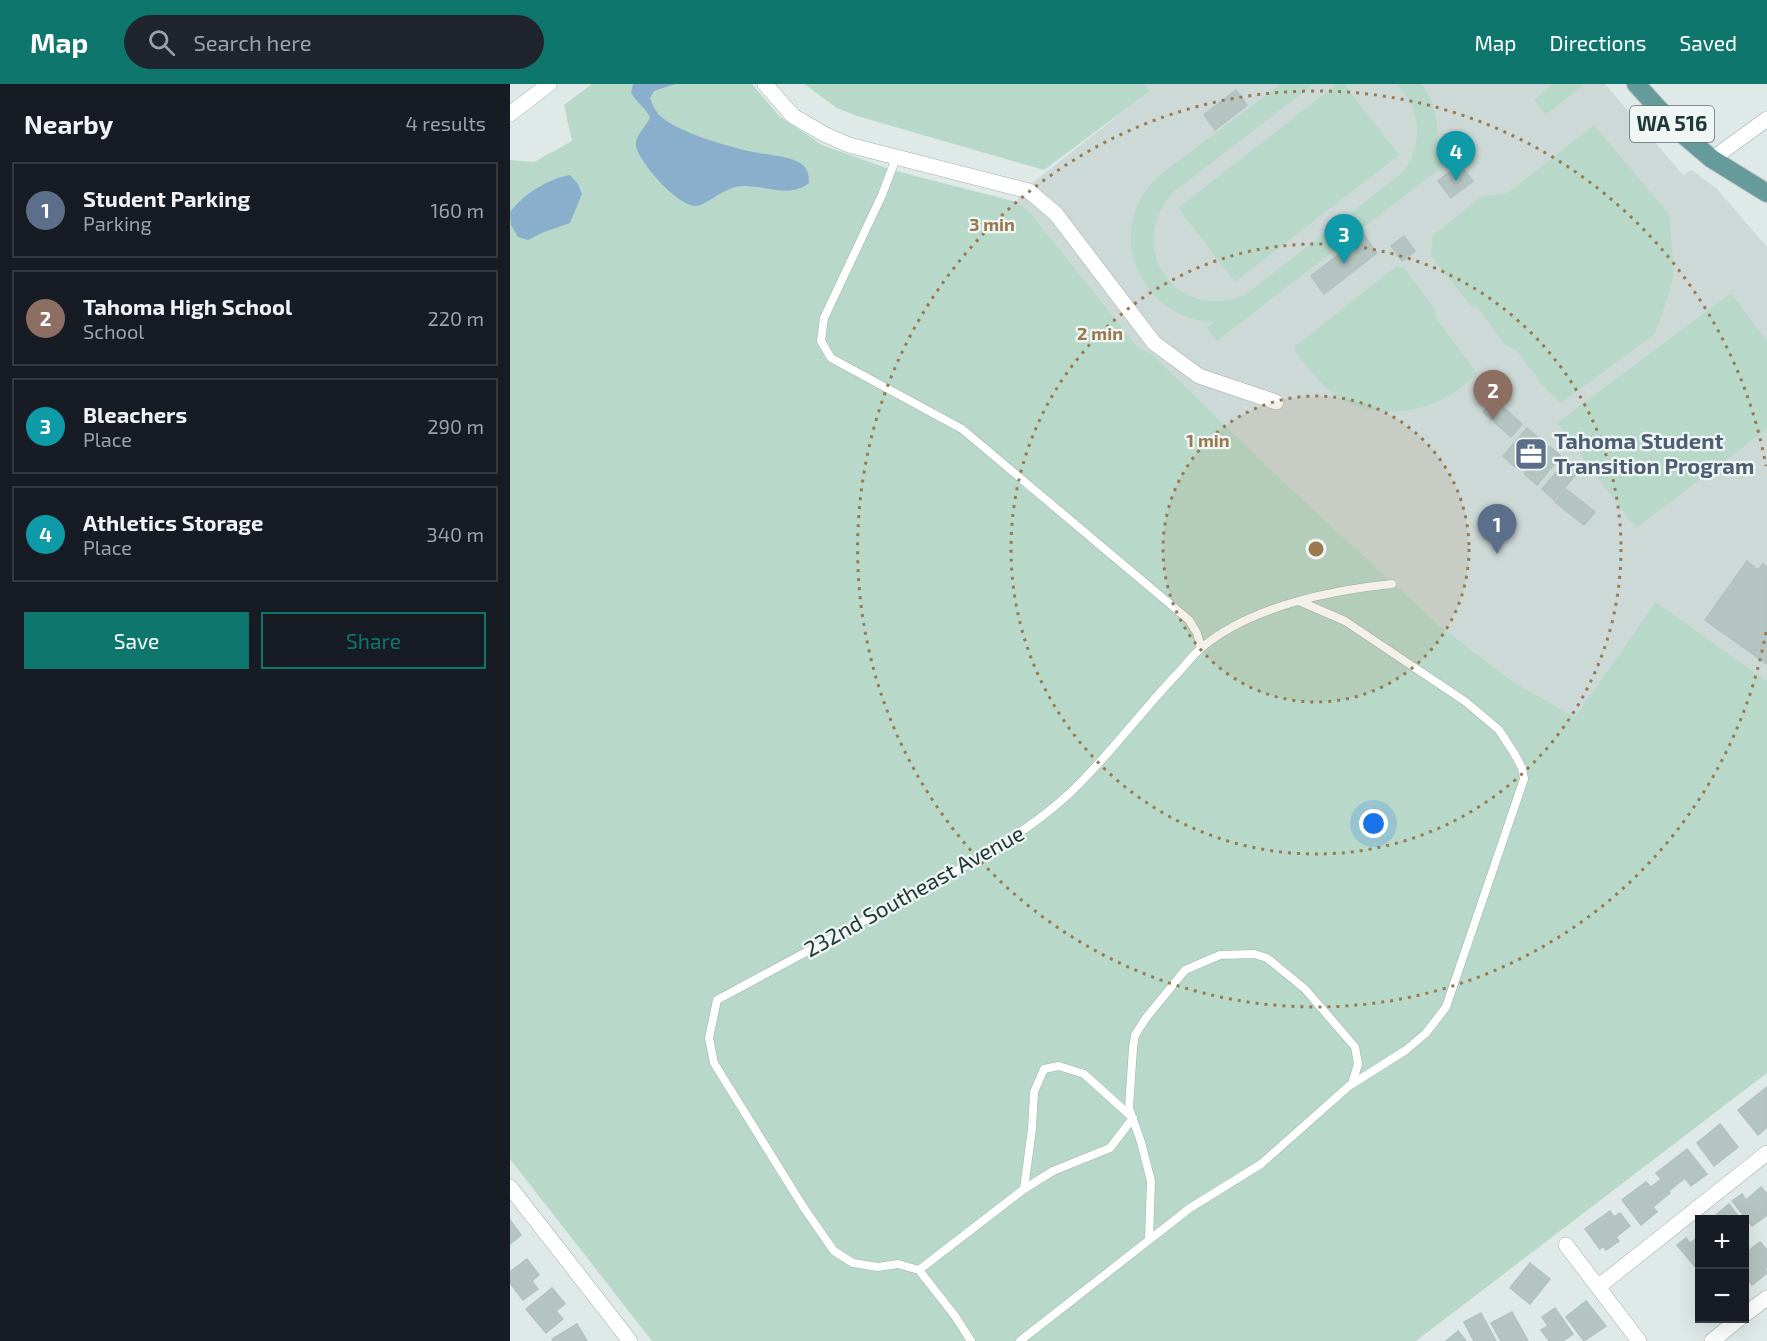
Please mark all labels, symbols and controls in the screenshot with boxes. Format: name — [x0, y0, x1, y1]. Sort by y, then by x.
search box — [124, 15, 544, 69]
text: Map — [30, 25, 88, 59]
icon: search — [145, 26, 178, 59]
text: Search here — [193, 29, 312, 55]
text: Map — [1474, 30, 1517, 55]
text: Directions — [1550, 30, 1646, 55]
text: Saved — [1679, 30, 1737, 55]
road number: WA 516 — [1630, 106, 1714, 142]
text: Nearby — [24, 108, 113, 139]
text: 4 results — [406, 111, 486, 135]
pin: 4 — [1436, 132, 1476, 181]
text: Student Parking — [83, 185, 250, 211]
text: 1 — [41, 198, 50, 222]
text: 160 m — [431, 198, 484, 222]
text: Parking — [83, 211, 152, 235]
text: 3 min — [969, 213, 1015, 235]
pin: 3 — [1324, 214, 1364, 264]
text: Tahoma High School — [83, 293, 292, 319]
text: 2 — [40, 306, 51, 330]
text: 220 m — [427, 306, 484, 330]
text: School — [83, 319, 144, 343]
text: 2 min — [1077, 322, 1123, 344]
pin: 2 — [1474, 370, 1512, 420]
text: Bleachers — [83, 401, 187, 427]
text: 3 — [40, 414, 51, 438]
text: 290 m — [427, 414, 484, 438]
text: Place — [83, 427, 132, 451]
place label: Tahoma Student Transition Program — [1554, 427, 1754, 478]
text: 1 min — [1186, 429, 1230, 451]
office icon: Tahoma Student Transition Program — [1513, 436, 1549, 472]
pin: 1 — [1478, 504, 1516, 554]
text: Athletics Storage — [83, 509, 263, 535]
text: 4 — [39, 522, 52, 546]
text: 340 m — [427, 522, 484, 546]
text: Place — [83, 535, 132, 559]
centre of rings — [1306, 539, 1326, 559]
button: Save — [24, 612, 249, 669]
button: Share — [261, 612, 486, 669]
your location — [1359, 809, 1388, 838]
street label: 232nd Southeast Avenue — [799, 819, 1028, 961]
map controls — [1695, 1215, 1749, 1323]
button: + — [1695, 1215, 1749, 1269]
button: − — [1695, 1269, 1749, 1323]

